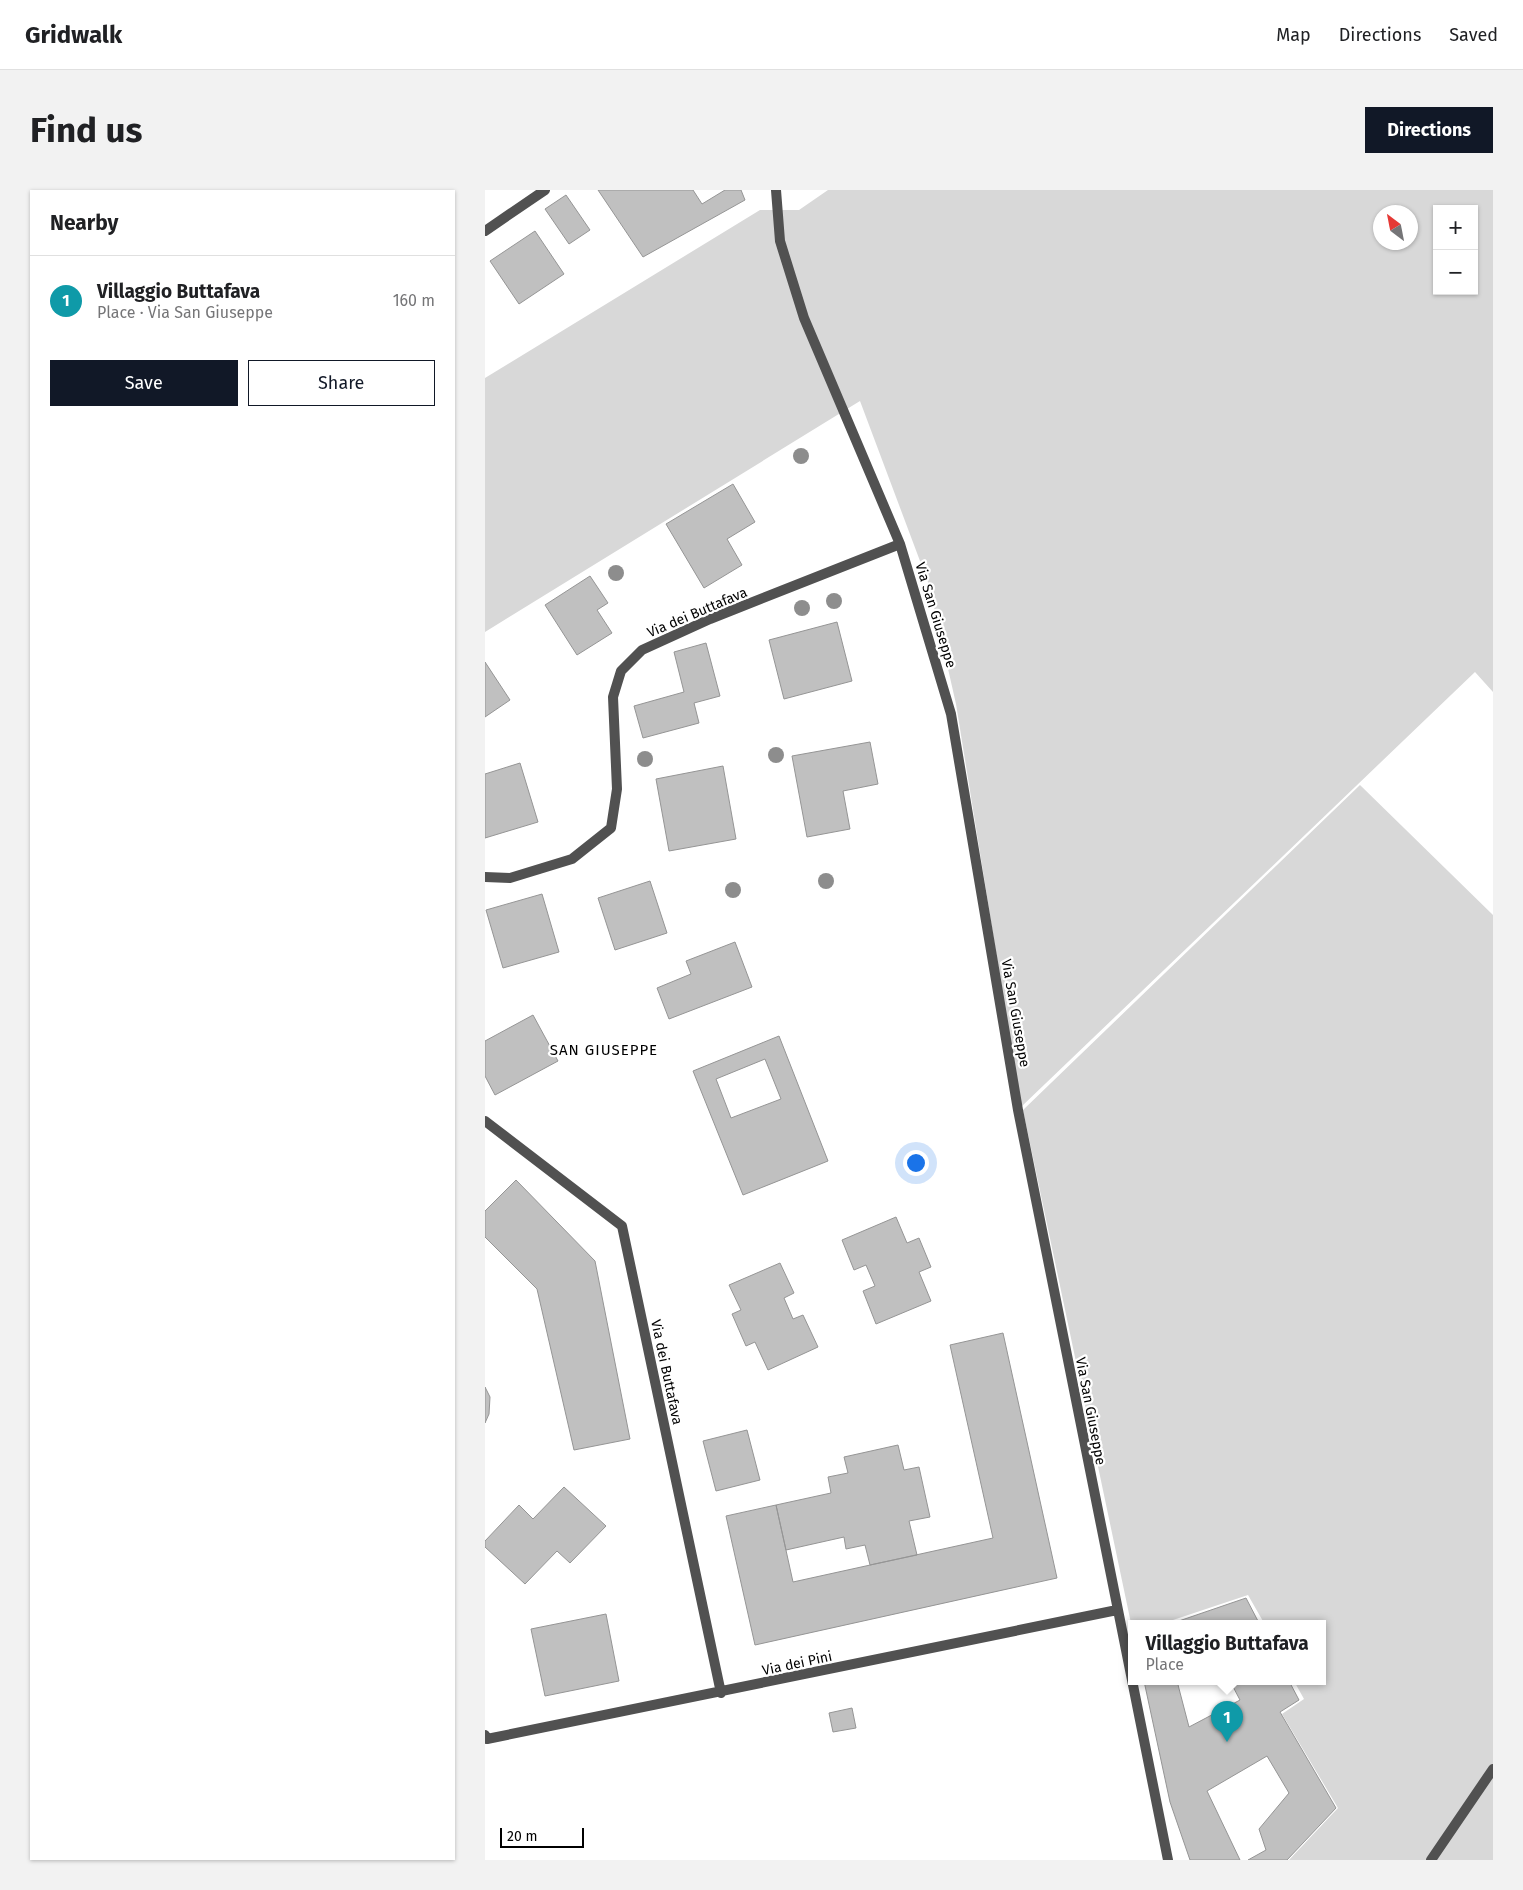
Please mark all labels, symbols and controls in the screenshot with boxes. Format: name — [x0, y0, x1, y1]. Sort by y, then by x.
text: Gridwalk — [25, 21, 122, 49]
text: Map — [1276, 24, 1311, 46]
text: Directions — [1339, 24, 1421, 46]
text: Saved — [1449, 24, 1498, 46]
button: Directions — [1365, 107, 1493, 153]
text: Find us — [30, 109, 142, 151]
north arrow — [1373, 205, 1418, 250]
map controls — [1433, 205, 1478, 295]
button: + — [1433, 205, 1478, 250]
text: Nearby — [50, 210, 118, 236]
button: − — [1433, 250, 1478, 295]
text: Villaggio Buttafava — [97, 280, 260, 303]
text: 1 — [62, 291, 70, 310]
text: 160 m — [393, 291, 435, 310]
text: Place · Via San Giuseppe — [97, 303, 273, 322]
button: Save — [50, 360, 238, 406]
button: Share — [248, 360, 435, 406]
street label: Via San Giuseppe — [911, 560, 960, 670]
street label: Via dei Buttafava — [645, 584, 750, 641]
street label: Via San Giuseppe — [998, 958, 1033, 1069]
district label: SAN GIUSEPPE — [550, 1041, 658, 1059]
your location — [903, 1150, 929, 1176]
street label: Via dei Buttafava — [647, 1318, 686, 1426]
street label: Via San Giuseppe — [1072, 1356, 1109, 1466]
popup — [1128, 1620, 1326, 1685]
text: Villaggio Buttafava — [1145, 1632, 1309, 1655]
street label: Via dei Pini — [761, 1648, 834, 1679]
text: Place — [1145, 1655, 1184, 1674]
pin: 1 — [1211, 1701, 1243, 1742]
scale bar — [500, 1825, 584, 1848]
text: 20 m — [507, 1828, 537, 1845]

